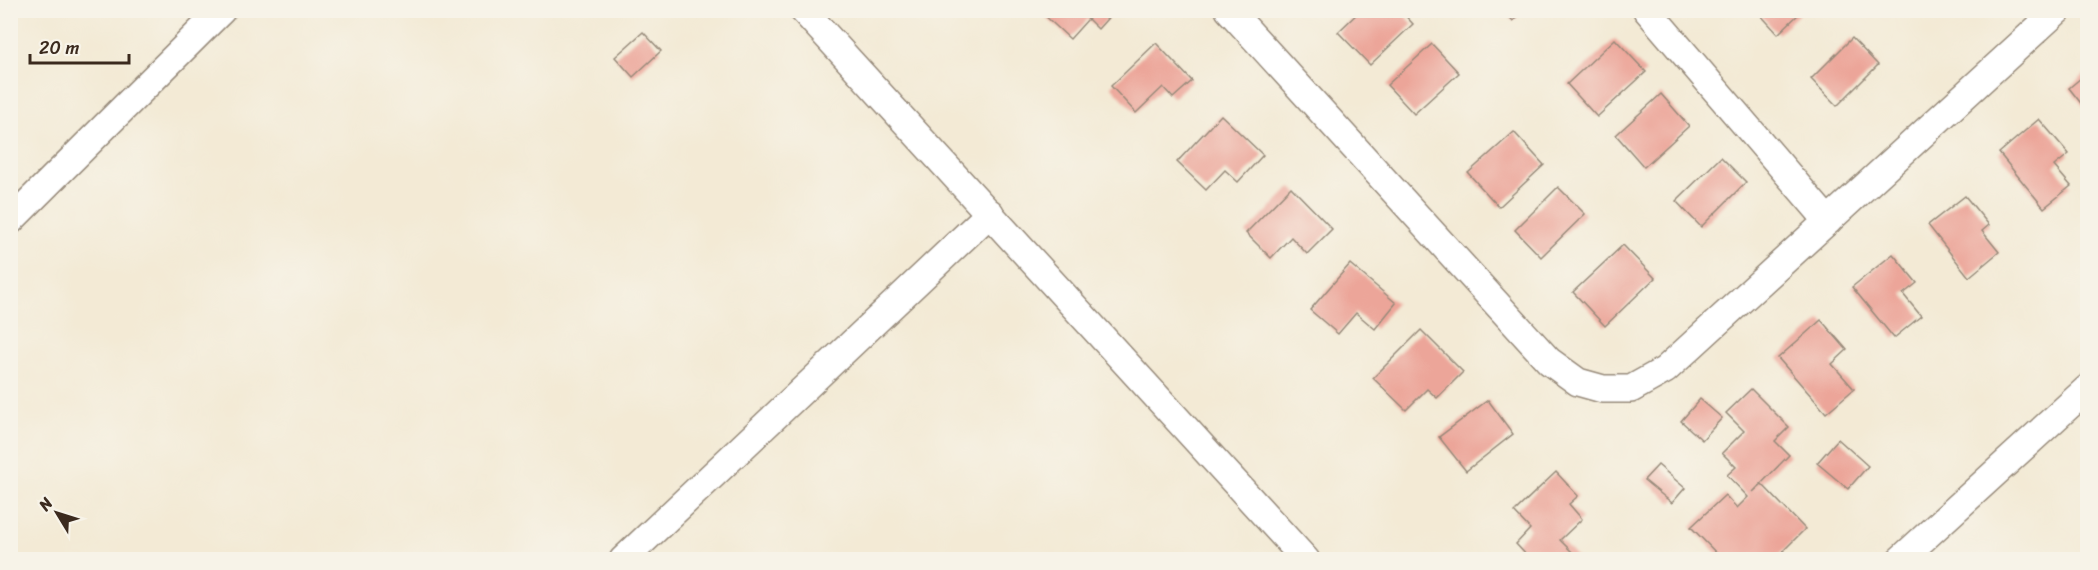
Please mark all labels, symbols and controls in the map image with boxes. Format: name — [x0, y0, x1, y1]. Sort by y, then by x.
scale bar — [30, 27, 129, 65]
text: 20 m — [39, 32, 79, 64]
north arrow — [27, 483, 87, 543]
text: N — [30, 490, 61, 518]

